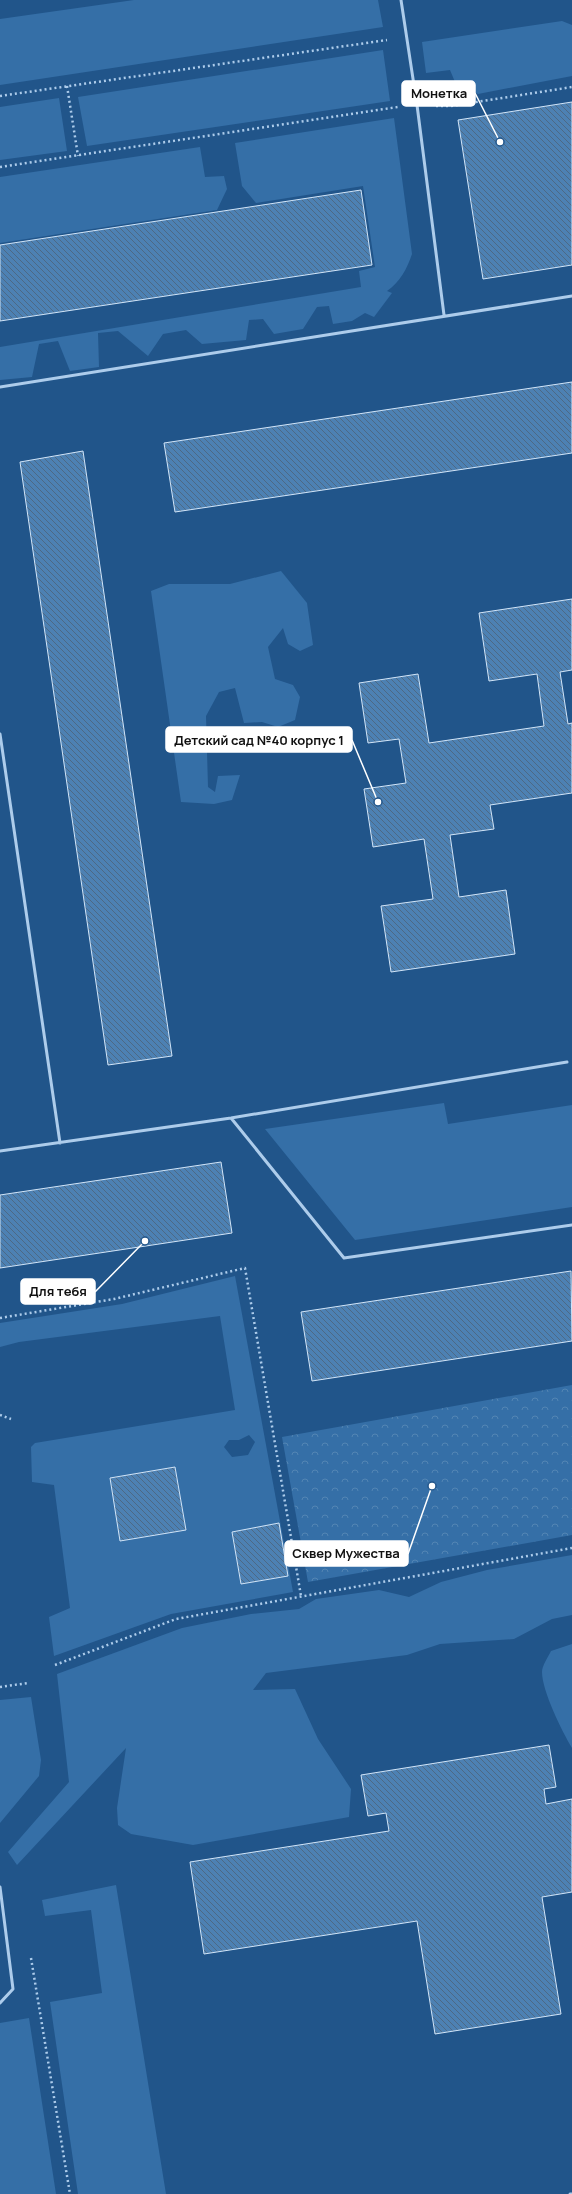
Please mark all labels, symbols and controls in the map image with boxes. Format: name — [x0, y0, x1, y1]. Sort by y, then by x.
callout: Монетка — [402, 81, 475, 106]
text: Монетка — [411, 84, 467, 102]
callout: Детский сад №40 корпус 1 — [166, 727, 352, 752]
text: Детский сад №40 корпус 1 — [174, 731, 344, 749]
callout: Для тебя — [21, 1279, 95, 1304]
text: Для тебя — [29, 1282, 87, 1300]
callout: Сквер Мужества — [285, 1541, 408, 1566]
text: Сквер Мужества — [292, 1544, 400, 1562]

